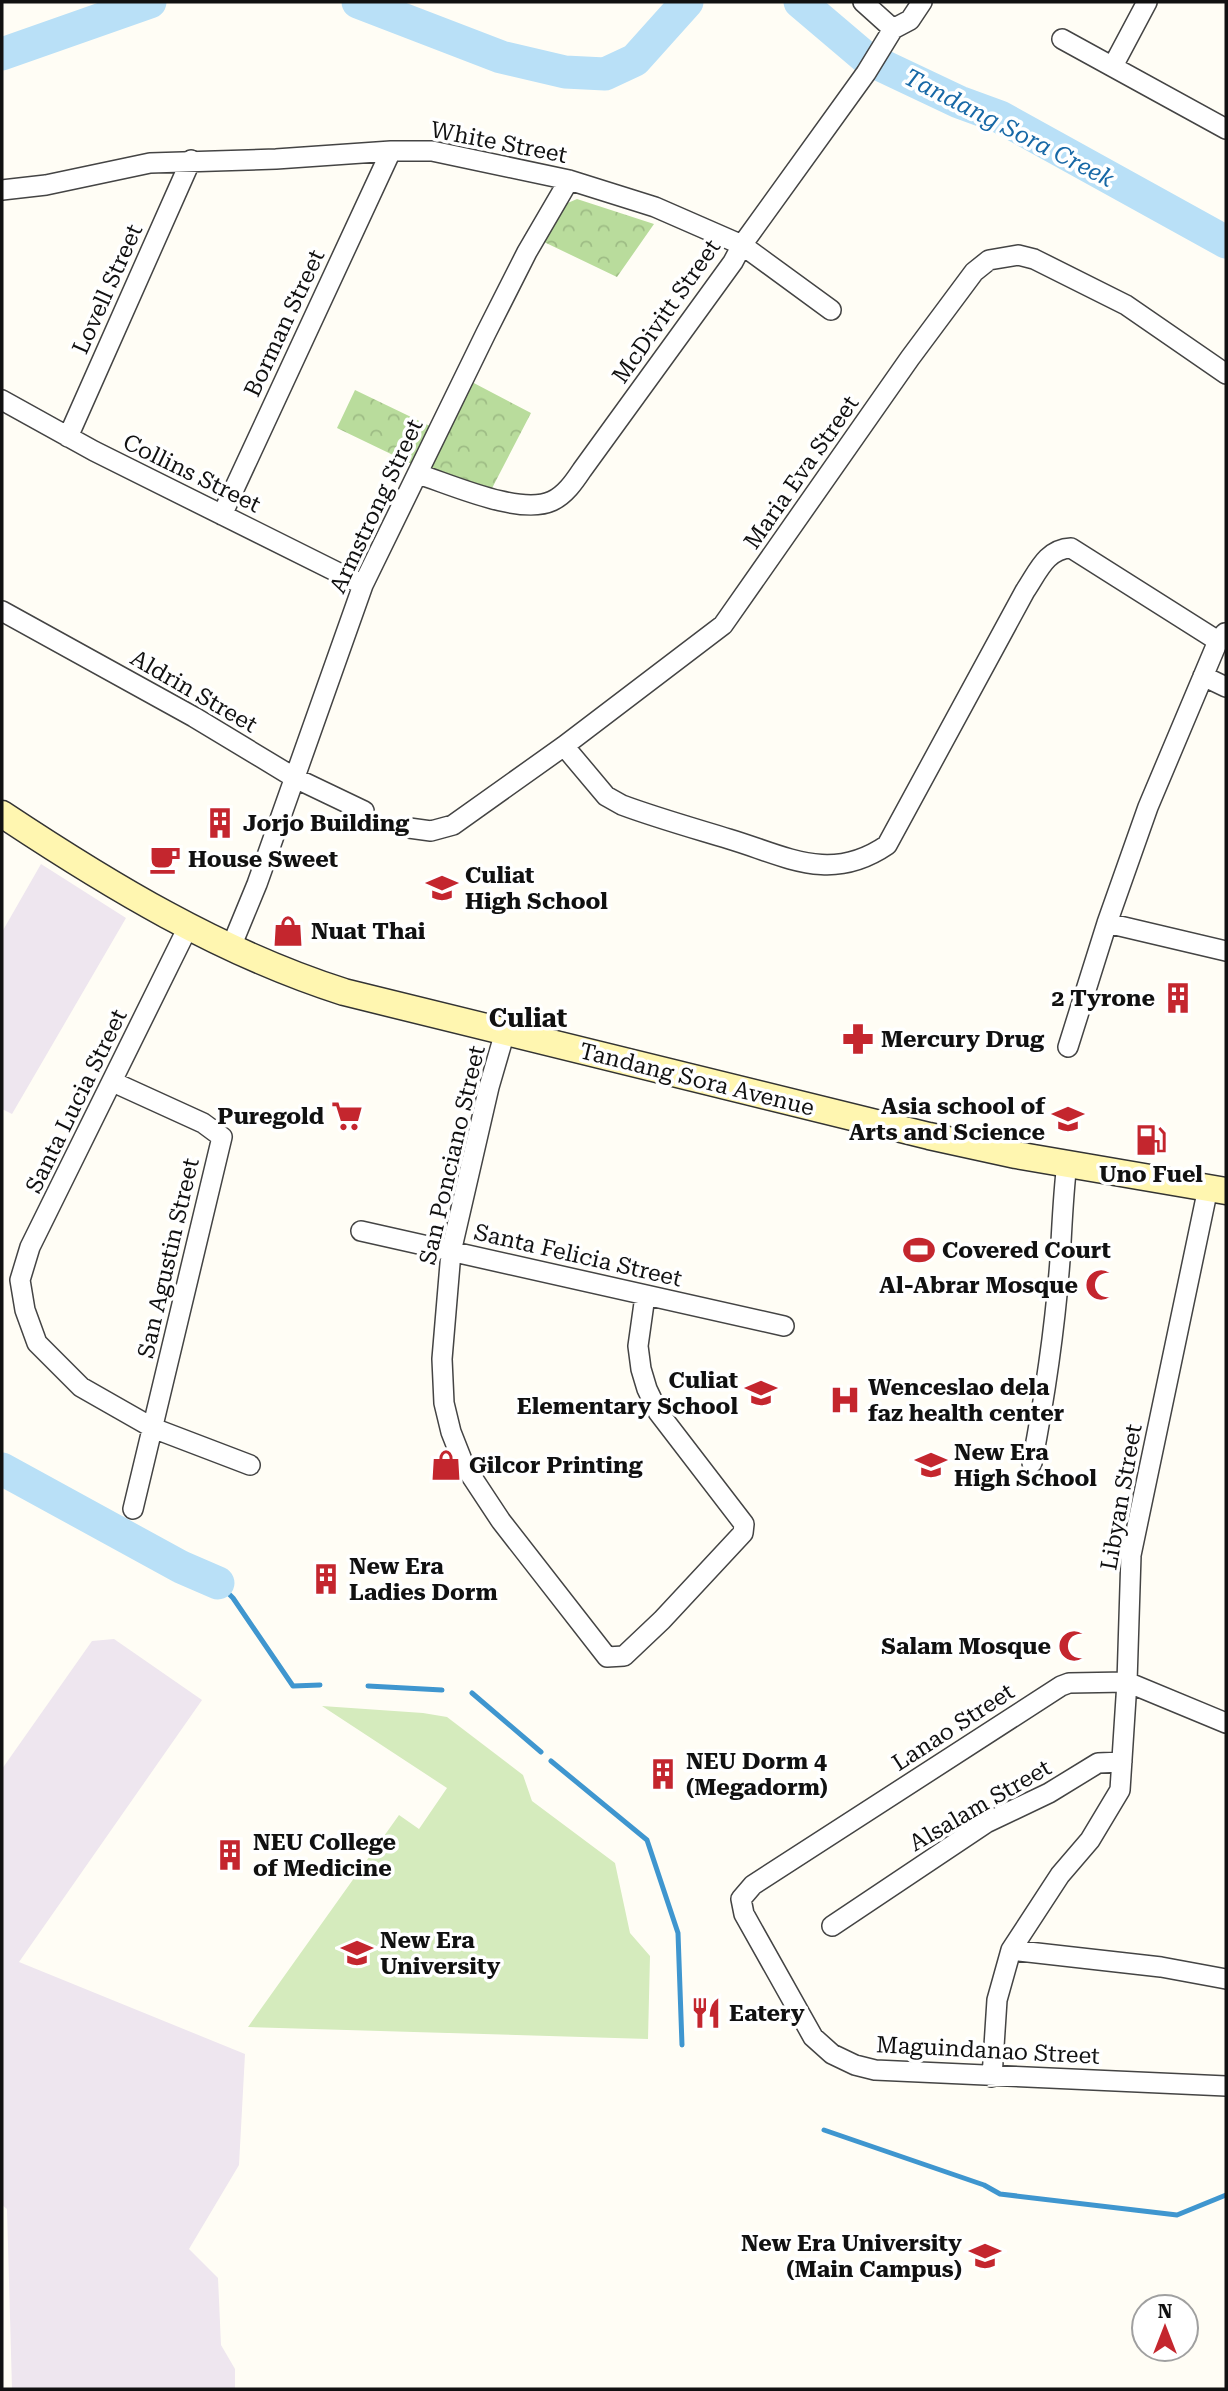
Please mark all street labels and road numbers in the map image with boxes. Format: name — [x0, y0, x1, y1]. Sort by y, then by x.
street label: White Street — [428, 116, 570, 169]
street label: Lovell Street — [67, 220, 148, 358]
street label: McDivitt Street — [607, 234, 726, 388]
street label: Borman Street — [239, 245, 330, 401]
street label: Maria Eva Street — [738, 390, 865, 554]
street label: Armstrong Street — [324, 414, 429, 598]
street label: Collins Street — [119, 428, 265, 519]
street label: Aldrin Street — [126, 644, 262, 739]
street label: Santa Lucia Street — [20, 1004, 133, 1198]
street label: Tandang Sora Avenue — [577, 1037, 817, 1122]
street label: San Ponciano Street — [414, 1042, 491, 1267]
street label: San Agustin Street — [132, 1155, 205, 1361]
street label: Santa Felicia Street — [471, 1218, 685, 1293]
street label: Libyan Street — [1095, 1421, 1148, 1572]
street label: Lanao Street — [887, 1678, 1020, 1777]
street label: Alsalam Street — [905, 1754, 1056, 1857]
street label: Maguindanao Street — [875, 2031, 1101, 2070]

